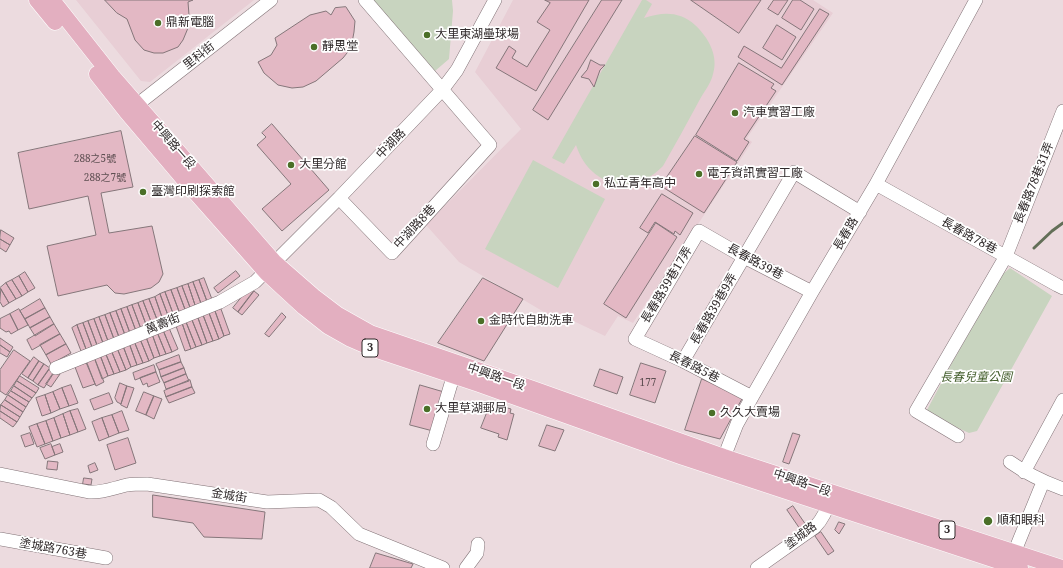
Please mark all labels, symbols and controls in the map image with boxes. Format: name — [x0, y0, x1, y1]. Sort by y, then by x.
place label: 鼎新電腦 — [166, 16, 214, 30]
marker: 鼎新電腦 — [153, 18, 163, 28]
place label: 大里東湖壘球場 — [435, 28, 519, 42]
marker: 大里東湖壘球場 — [422, 30, 432, 40]
street label: 里科街 — [180, 39, 218, 73]
place label: 靜思堂 — [322, 40, 358, 54]
marker: 靜思堂 — [309, 42, 319, 52]
place label: 汽車實習工廠 — [743, 106, 815, 120]
marker: 汽車實習工廠 — [730, 108, 740, 118]
street label: 中興路一段 — [148, 118, 198, 172]
street label: 中湖路 — [373, 126, 409, 162]
street label: 長春路78巷31弄 — [1011, 140, 1057, 226]
house number: 288之5號 — [74, 153, 116, 165]
place label: 大里分館 — [299, 158, 347, 172]
marker: 大里分館 — [286, 160, 296, 170]
place label: 電子資訊實習工廠 — [707, 167, 803, 181]
marker: 電子資訊實習工廠 — [694, 169, 704, 179]
house number: 288之7號 — [84, 172, 126, 184]
place label: 私立青年高中 — [604, 177, 676, 191]
marker: 私立青年高中 — [591, 179, 601, 189]
place label: 臺灣印刷探索館 — [151, 185, 235, 199]
marker: 臺灣印刷探索館 — [138, 187, 148, 197]
street label: 中湖路8巷 — [391, 202, 439, 252]
street label: 長春路 — [831, 215, 861, 253]
street label: 長春路78巷 — [939, 215, 999, 257]
street label: 長春路39巷 — [725, 241, 785, 283]
street label: 長春路39巷17弄 — [638, 244, 696, 326]
street label: 長春路39巷9弄 — [688, 271, 740, 347]
street label: 萬壽街 — [144, 311, 182, 337]
place label: 金時代自助洗車 — [489, 314, 573, 328]
marker: 金時代自助洗車 — [476, 316, 486, 326]
road number: 3 — [362, 339, 378, 357]
street label: 長春路5巷 — [666, 348, 722, 386]
street label: 中興路一段 — [465, 360, 527, 394]
park label: 長春兒童公園 — [940, 371, 1012, 385]
house number: 177 — [640, 377, 656, 389]
place label: 大里草湖郵局 — [435, 402, 507, 416]
marker: 大里草湖郵局 — [422, 404, 432, 414]
place label: 久久大賣場 — [720, 406, 780, 420]
marker: 久久大賣場 — [707, 408, 717, 418]
street label: 中興路一段 — [771, 466, 833, 500]
street label: 金城街 — [210, 486, 248, 506]
place label: 順和眼科 — [997, 514, 1045, 528]
marker: 順和眼科 — [982, 515, 994, 527]
street label: 塗城路 — [782, 519, 820, 553]
road number: 3 — [939, 521, 955, 539]
street label: 塗城路763巷 — [18, 536, 88, 562]

